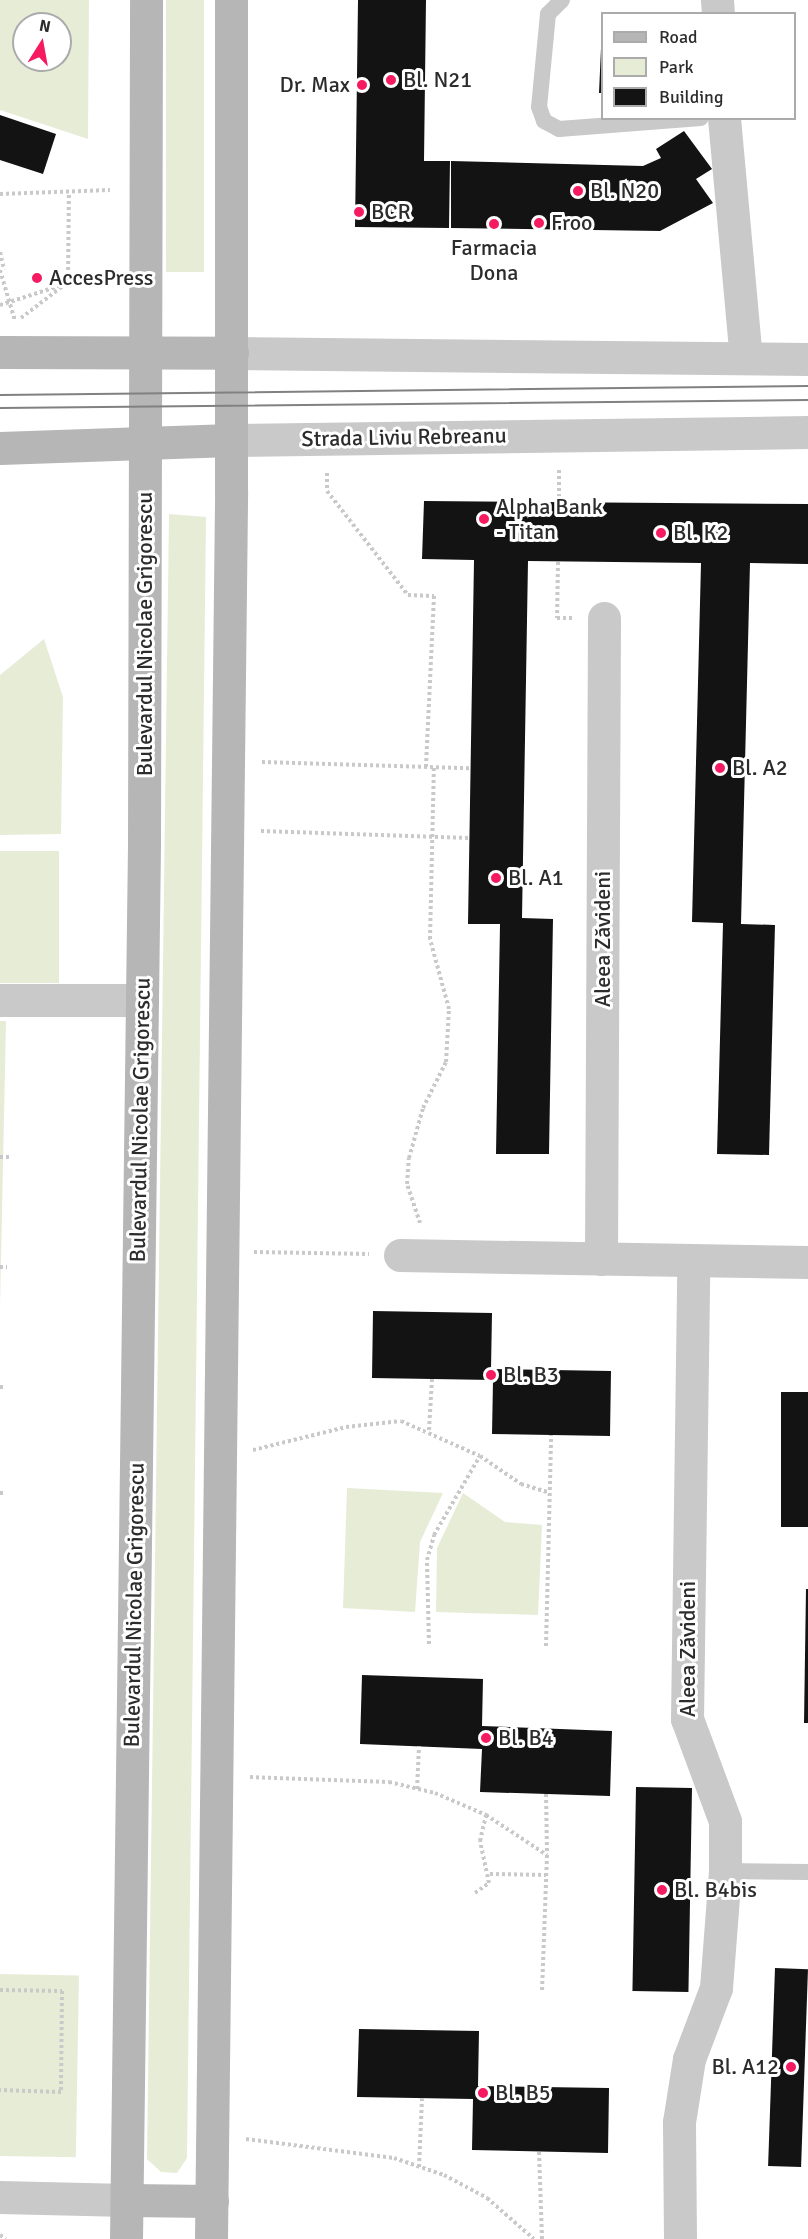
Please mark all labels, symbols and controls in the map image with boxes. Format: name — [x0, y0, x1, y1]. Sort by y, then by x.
north arrow — [12, 12, 72, 72]
legend — [601, 12, 796, 120]
text: N — [38, 15, 52, 37]
text: Road — [659, 26, 698, 48]
text: Park — [659, 56, 694, 78]
place label: Bl. N21 — [403, 67, 472, 93]
place label: Dr. Max — [279, 72, 350, 98]
marker: Bl. N21 — [384, 73, 398, 87]
marker: Dr. Max — [355, 78, 369, 92]
text: Building — [659, 86, 723, 108]
place label: Bl. N20 — [590, 178, 659, 204]
marker: Bl. N20 — [571, 184, 585, 198]
place label: BCR — [371, 199, 411, 225]
marker: BCR — [352, 205, 366, 219]
place label: Froo — [551, 210, 593, 236]
marker: Froo — [532, 216, 546, 230]
marker: Farmacia Dona — [487, 217, 501, 231]
place label: Farmacia Dona — [451, 234, 537, 286]
place label: AccesPress — [49, 265, 153, 291]
marker: AccesPress — [30, 271, 44, 285]
street label: Strada Liviu Rebreanu — [301, 422, 507, 452]
street label: Bulevardul Nicolae Grigorescu — [132, 492, 158, 776]
place label: Alpha Bank - Titan — [496, 493, 603, 544]
marker: Alpha Bank - Titan — [477, 512, 491, 526]
place label: Bl. K2 — [673, 520, 728, 546]
marker: Bl. K2 — [654, 526, 668, 540]
place label: Bl. A2 — [732, 755, 788, 781]
marker: Bl. A2 — [713, 761, 727, 775]
place label: Bl. A1 — [508, 865, 564, 891]
marker: Bl. A1 — [489, 871, 503, 885]
street label: Aleea Zăvideni — [590, 871, 616, 1007]
street label: Bulevardul Nicolae Grigorescu — [124, 977, 156, 1263]
place label: Bl. B3 — [503, 1362, 559, 1388]
marker: Bl. B3 — [484, 1368, 498, 1382]
street label: Bulevardul Nicolae Grigorescu — [118, 1462, 150, 1748]
street label: Aleea Zăvideni — [675, 1581, 701, 1717]
place label: Bl. B4 — [498, 1725, 554, 1751]
marker: Bl. B4 — [479, 1731, 493, 1745]
place label: Bl. B4bis — [674, 1877, 757, 1903]
marker: Bl. B4bis — [655, 1883, 669, 1897]
place label: Bl. A12 — [711, 2054, 779, 2080]
marker: Bl. A12 — [784, 2060, 798, 2074]
place label: Bl. B5 — [495, 2080, 551, 2106]
marker: Bl. B5 — [476, 2086, 490, 2100]

